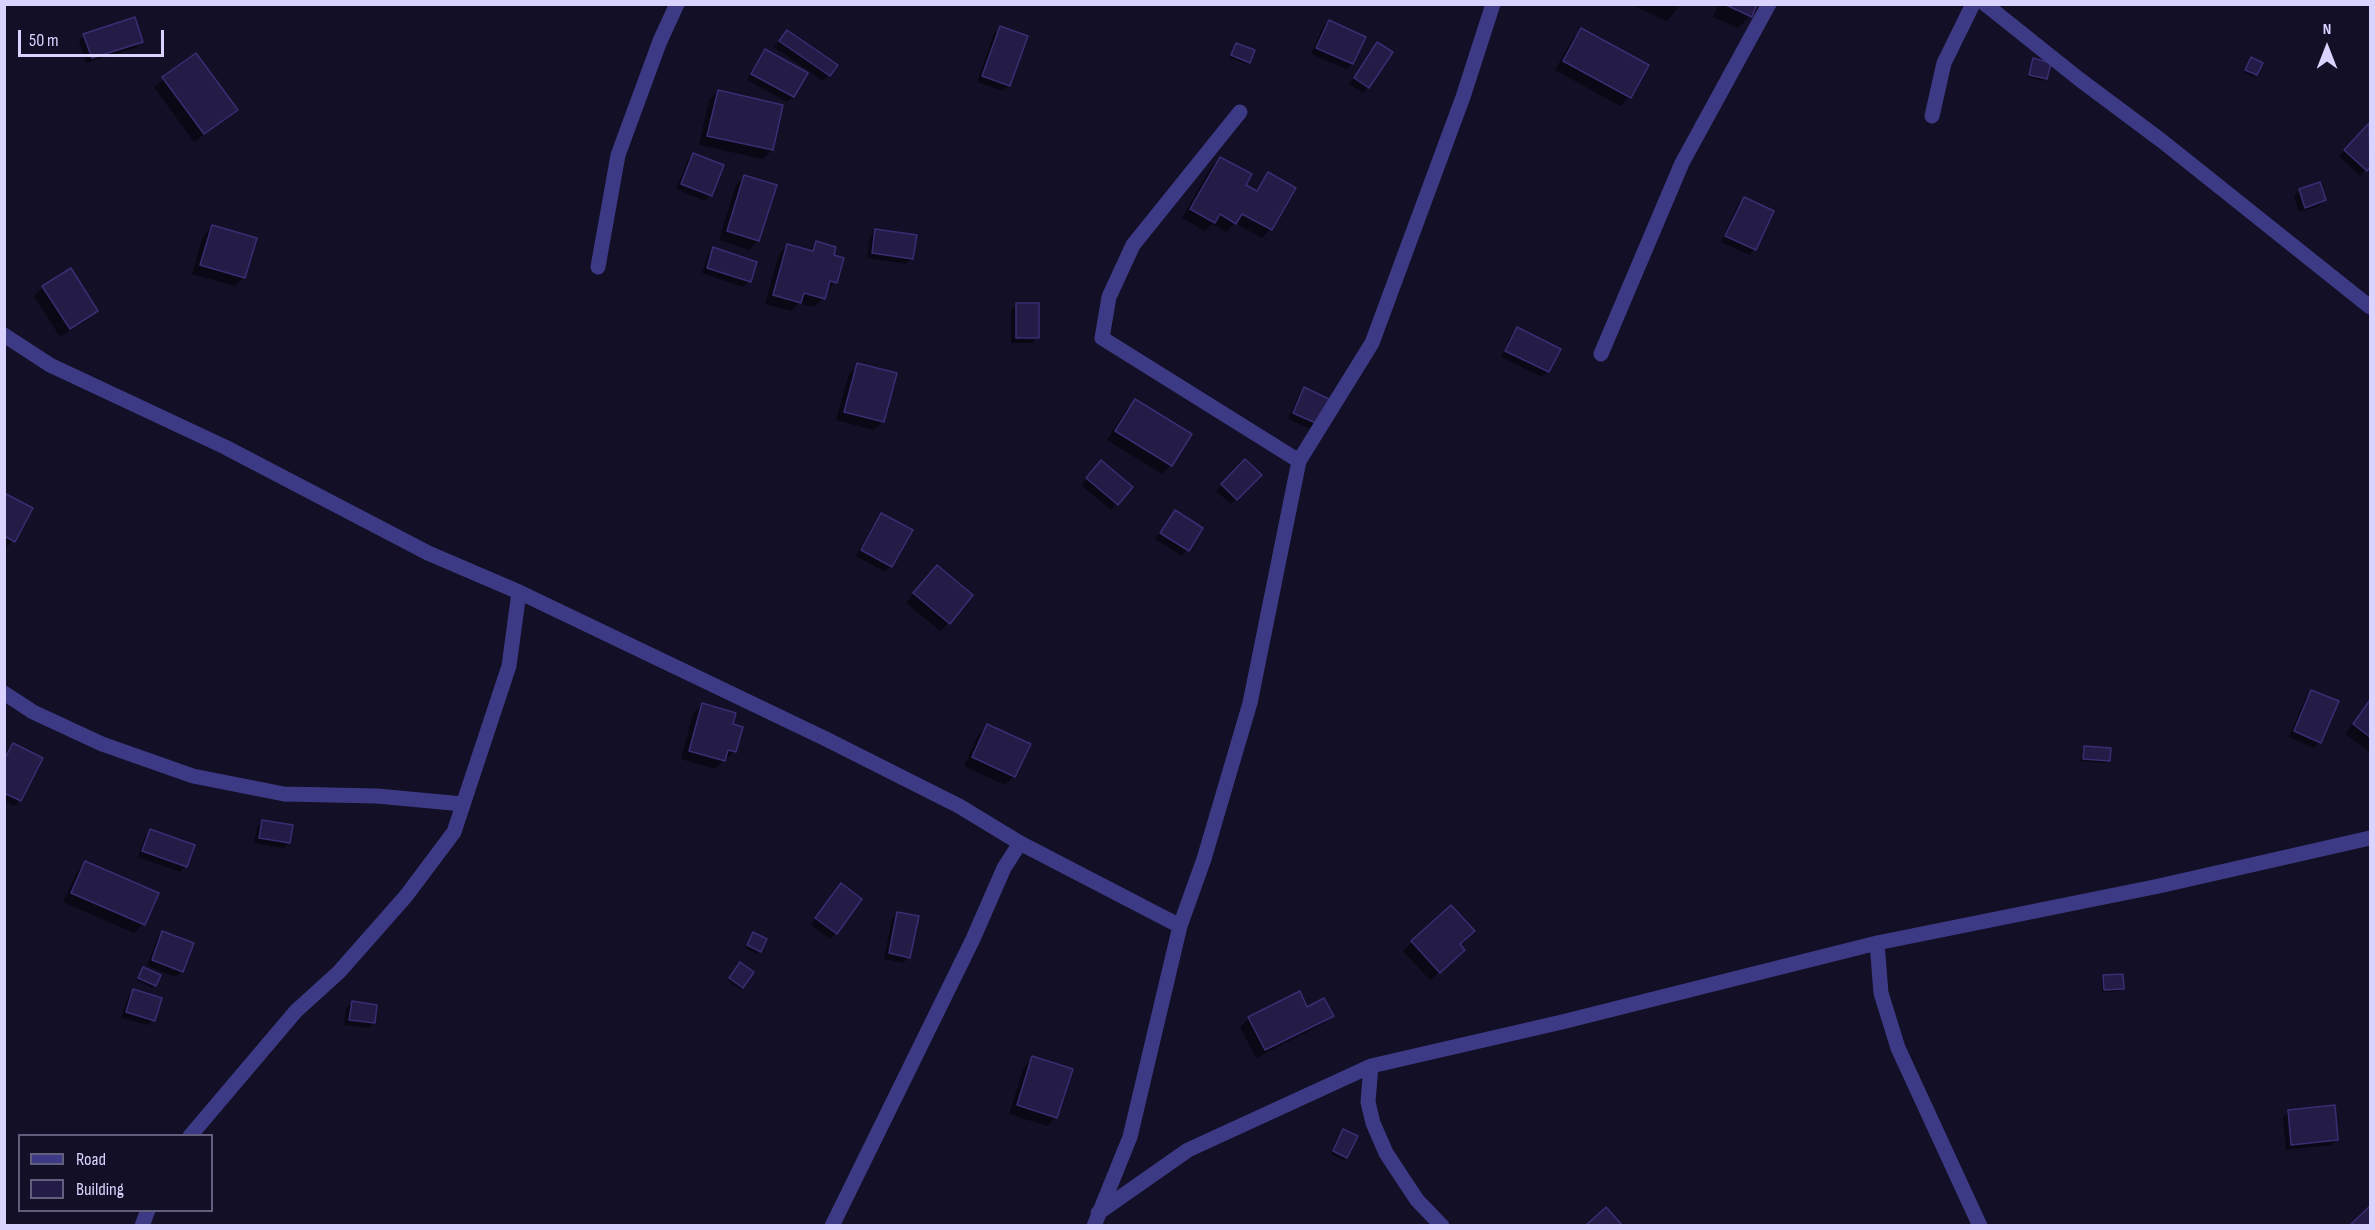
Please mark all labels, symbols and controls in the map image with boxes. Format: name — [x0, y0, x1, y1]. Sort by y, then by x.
scale bar — [21, 18, 166, 56]
north arrow — [2297, 18, 2357, 78]
text: N — [2323, 20, 2331, 39]
text: 50 m — [29, 30, 59, 51]
legend — [18, 1134, 213, 1212]
text: Road — [76, 1149, 106, 1170]
text: Building — [76, 1179, 124, 1200]

